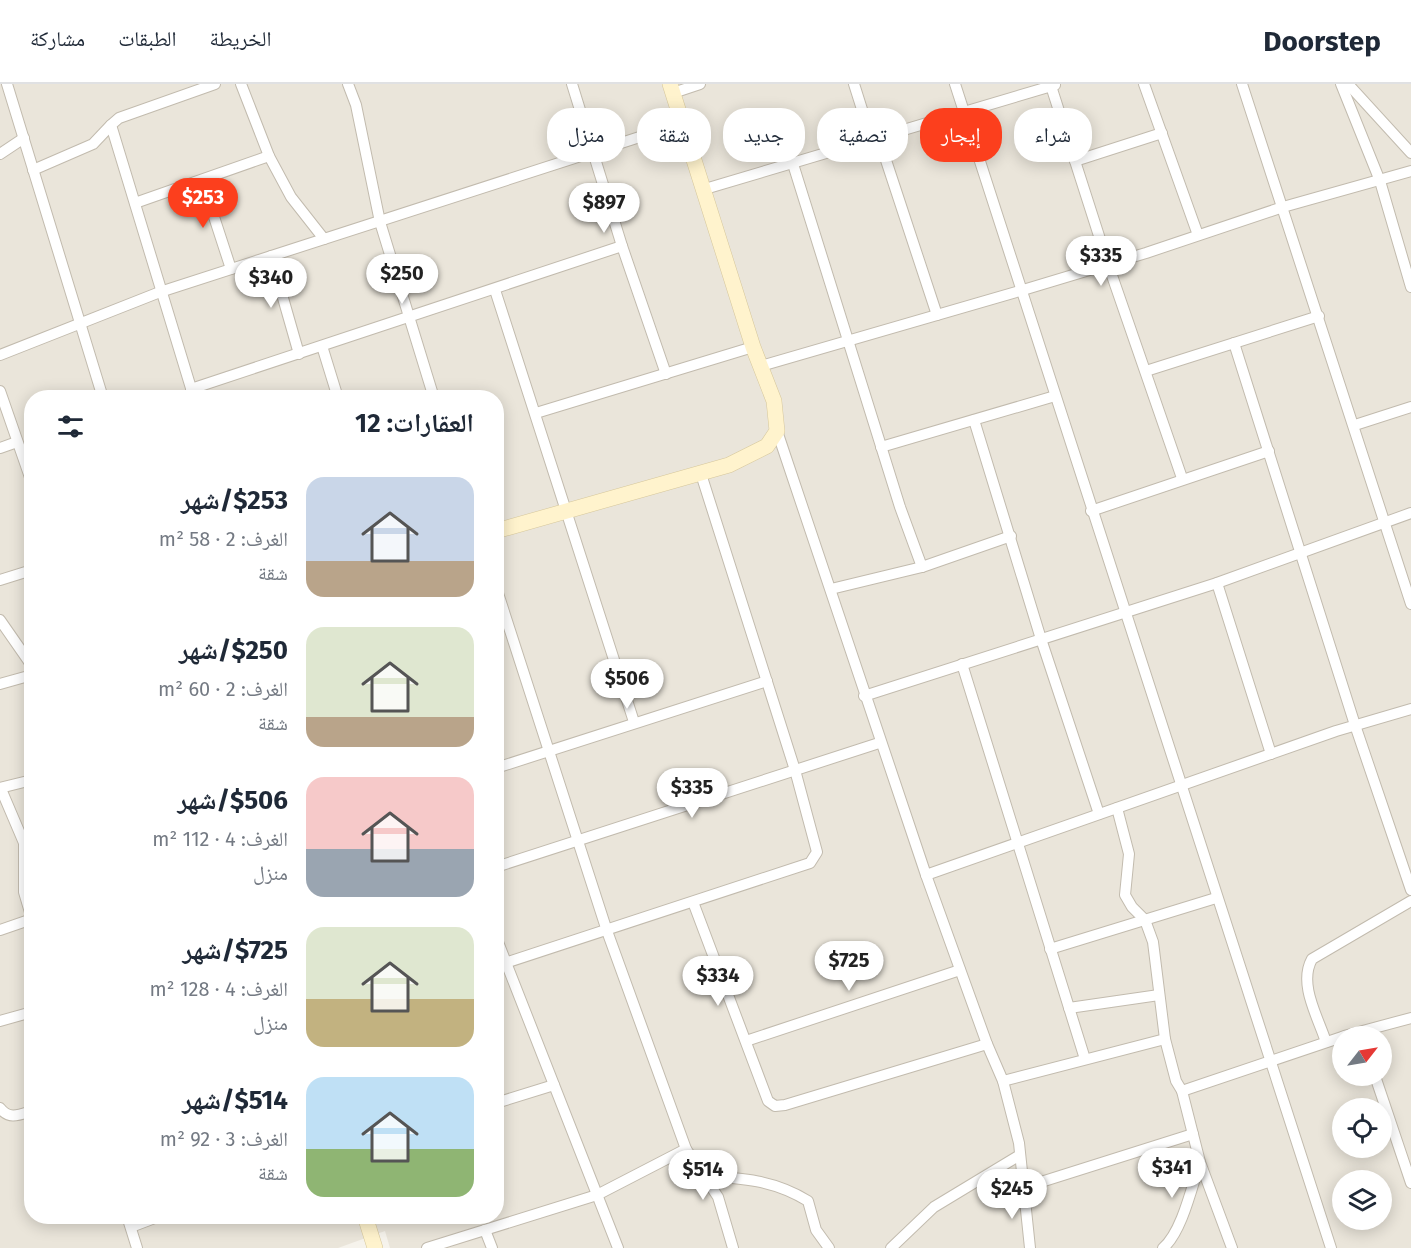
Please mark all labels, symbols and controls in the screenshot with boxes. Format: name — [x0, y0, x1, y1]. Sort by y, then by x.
text: Doorstep — [1263, 25, 1381, 58]
text: مشاركة — [30, 26, 85, 52]
text: الطبقات — [118, 26, 177, 52]
text: الخريطة — [210, 26, 271, 52]
chip: منزل — [547, 108, 625, 162]
chip: شقة — [637, 108, 711, 162]
chip: جديد — [723, 108, 805, 162]
chip: تصفية — [817, 108, 908, 162]
chip: إيجار — [920, 108, 1002, 162]
chip: شراء — [1014, 108, 1092, 162]
pin: $253 — [167, 178, 239, 229]
pin: $897 — [568, 183, 640, 234]
text: $253 — [182, 185, 224, 209]
text: $897 — [583, 190, 625, 214]
pin: $335 — [1065, 236, 1137, 287]
text: $335 — [1080, 243, 1122, 267]
pin: $250 — [366, 254, 438, 305]
pin: $340 — [235, 258, 307, 309]
text: $250 — [380, 261, 424, 285]
text: $340 — [249, 265, 293, 289]
text: العقارات: 12 — [355, 408, 474, 439]
icon: filters — [54, 410, 87, 443]
text: $253/شهر — [181, 485, 288, 516]
icon: home — [354, 501, 426, 573]
text: الغرف: 2 · 58 m² — [159, 527, 288, 551]
text: شقة — [258, 561, 288, 585]
text: $250/شهر — [179, 635, 288, 666]
icon: home — [354, 651, 426, 723]
pin: $506 — [591, 659, 663, 710]
text: $506 — [605, 666, 649, 690]
text: الغرف: 2 · 60 m² — [158, 677, 288, 701]
text: شقة — [258, 711, 288, 735]
pin: $335 — [656, 768, 728, 819]
text: $335 — [671, 775, 713, 799]
text: $506/شهر — [178, 785, 288, 816]
icon: home — [354, 801, 426, 873]
text: الغرف: 4 · 112 m² — [152, 827, 288, 851]
text: منزل — [253, 861, 288, 885]
text: $725/شهر — [183, 935, 288, 966]
pin: $725 — [813, 941, 885, 992]
text: $725 — [829, 948, 869, 972]
icon: home — [354, 951, 426, 1023]
pin: $334 — [682, 956, 754, 1007]
text: $334 — [696, 963, 740, 987]
text: الغرف: 4 · 128 m² — [150, 977, 288, 1001]
text: منزل — [253, 1011, 288, 1035]
north arrow — [1332, 1026, 1392, 1086]
map controls — [1332, 1026, 1392, 1230]
text: $514/شهر — [182, 1085, 288, 1116]
button: locate — [1332, 1098, 1392, 1158]
icon: home — [354, 1101, 426, 1173]
text: الغرف: 3 · 92 m² — [160, 1127, 288, 1151]
pin: $341 — [1136, 1148, 1208, 1199]
pin: $514 — [667, 1150, 739, 1201]
text: $341 — [1152, 1155, 1192, 1179]
text: $514 — [682, 1157, 724, 1181]
text: شقة — [258, 1161, 288, 1185]
pin: $245 — [976, 1169, 1048, 1220]
button: layers — [1332, 1170, 1392, 1230]
text: $245 — [991, 1176, 1033, 1200]

